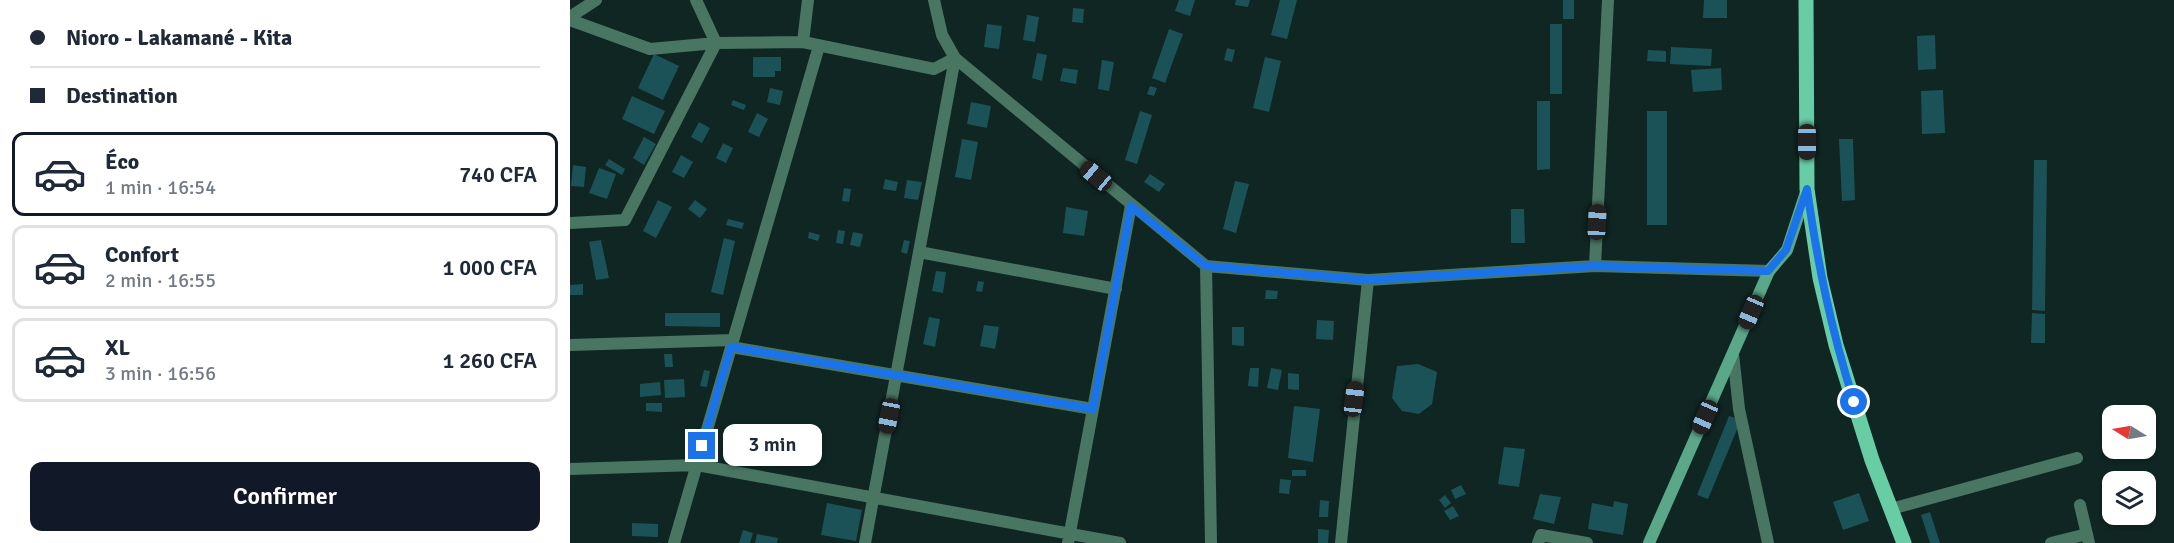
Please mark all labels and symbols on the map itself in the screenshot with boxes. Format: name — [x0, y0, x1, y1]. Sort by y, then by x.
car — [1798, 124, 1816, 160]
car — [1076, 158, 1116, 194]
car — [1587, 204, 1607, 240]
car — [1736, 292, 1766, 332]
car — [1343, 380, 1365, 418]
route start — [1840, 388, 1867, 415]
car — [877, 397, 901, 435]
car — [1689, 397, 1721, 437]
north arrow — [2102, 405, 2156, 459]
callout: 3 min — [723, 425, 822, 467]
route end — [688, 432, 715, 459]

